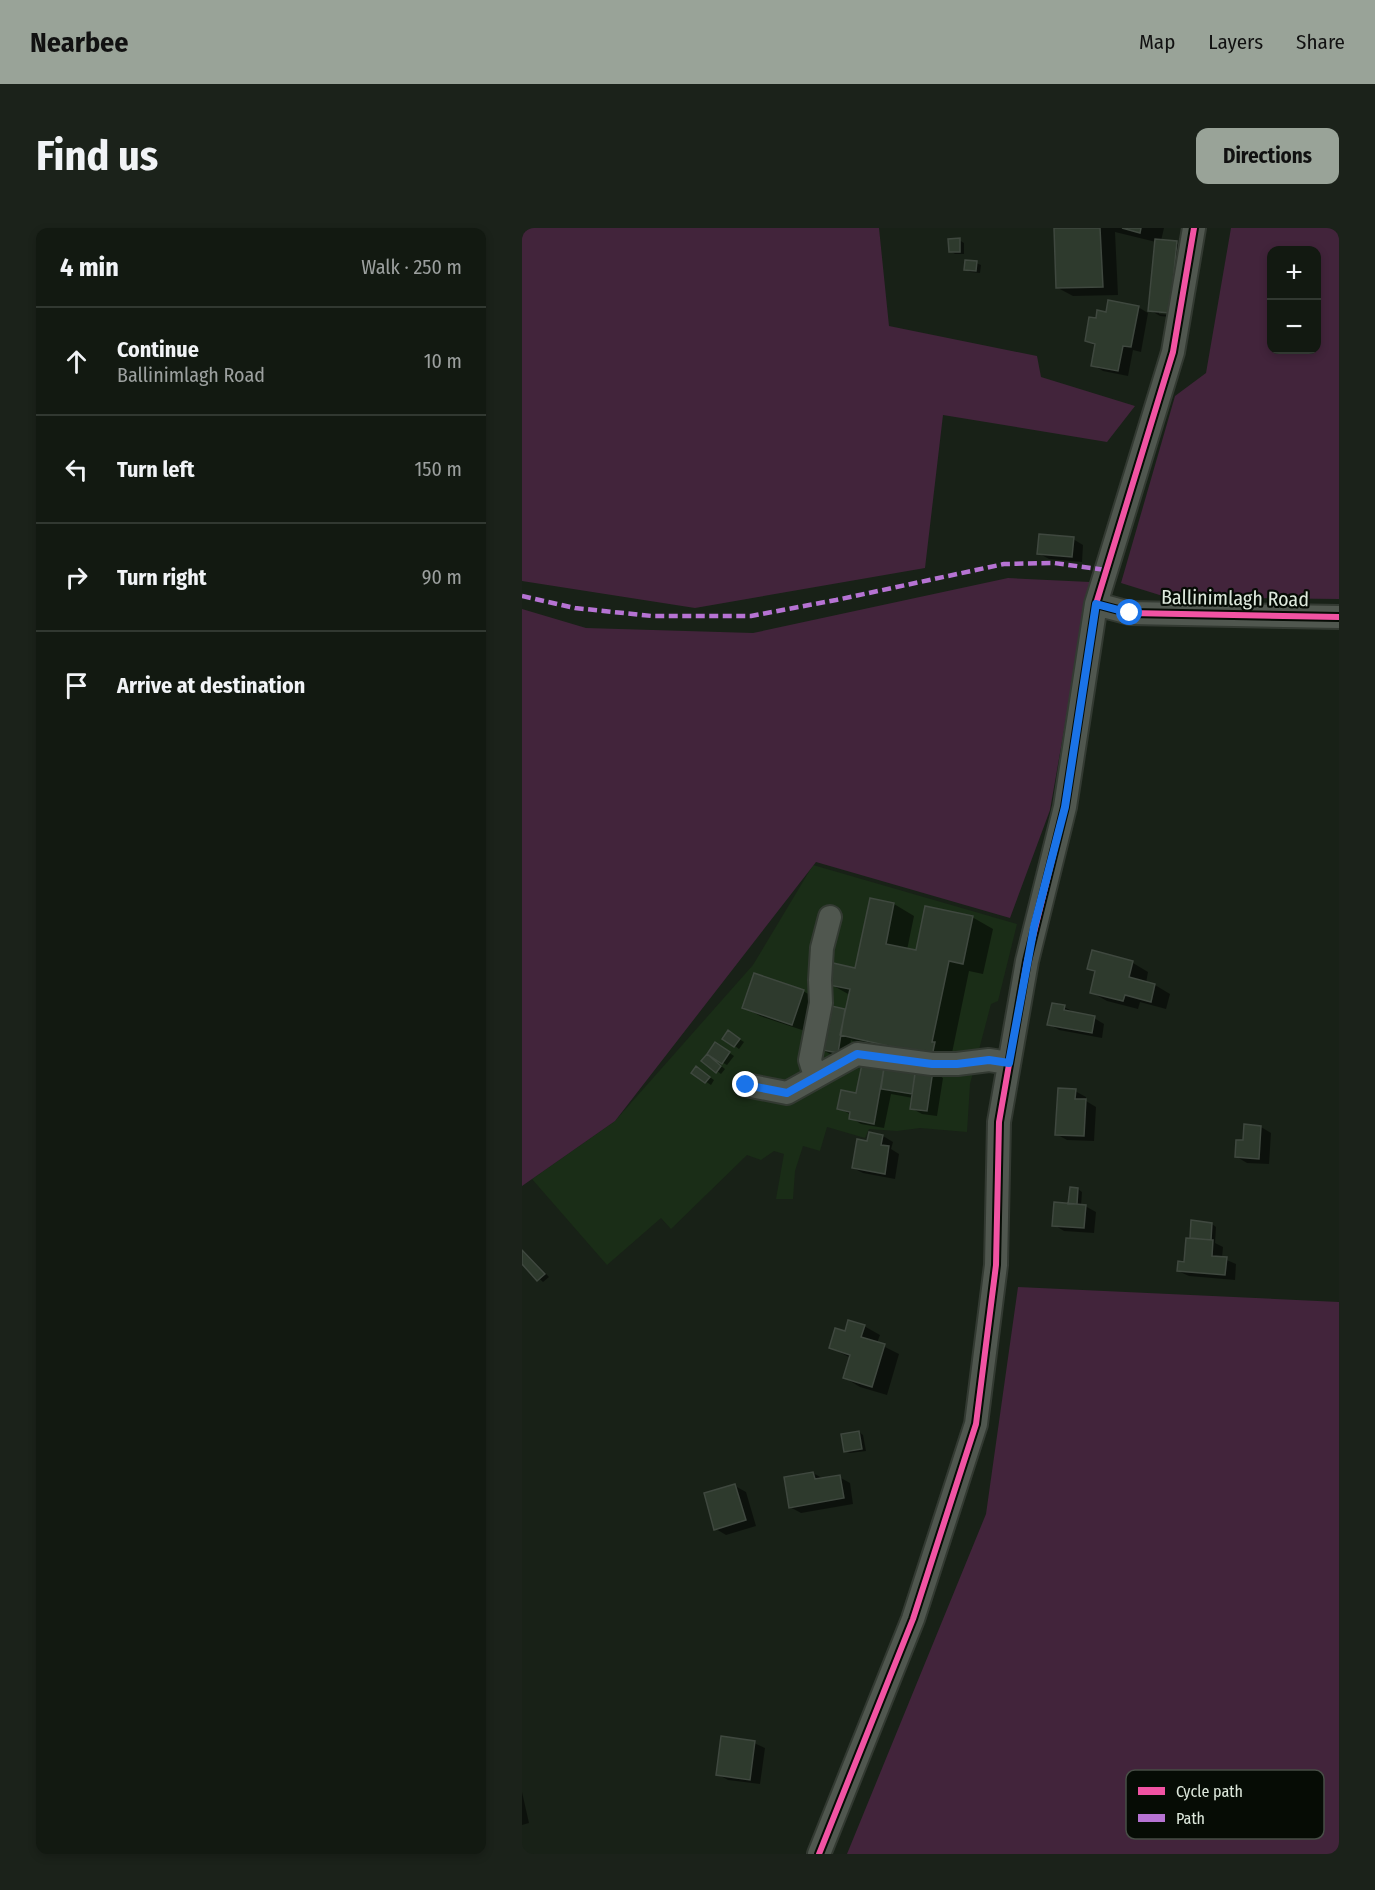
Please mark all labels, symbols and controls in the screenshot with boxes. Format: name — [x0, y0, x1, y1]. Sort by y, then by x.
text: Nearbee — [30, 26, 129, 59]
text: Map — [1139, 29, 1175, 55]
text: Layers — [1208, 29, 1263, 55]
text: Share — [1296, 29, 1345, 55]
button: Directions — [1196, 128, 1339, 184]
text: Find us — [36, 131, 158, 181]
map controls — [1267, 246, 1321, 354]
button: + — [1267, 246, 1321, 300]
text: 4 min — [60, 252, 119, 283]
text: Walk · 250 m — [361, 255, 462, 279]
button: − — [1267, 300, 1321, 354]
text: Continue — [117, 336, 199, 363]
icon: ahead — [60, 345, 93, 378]
text: 10 m — [424, 349, 462, 373]
text: Ballinimlagh Road — [117, 363, 265, 387]
icon: left — [60, 453, 93, 486]
text: Turn left — [117, 456, 195, 483]
text: 150 m — [415, 457, 462, 481]
icon: right — [60, 561, 93, 594]
text: Turn right — [117, 564, 206, 591]
text: 90 m — [422, 565, 462, 589]
street label: Ballinimlagh Road — [1161, 585, 1309, 611]
route start — [1116, 599, 1142, 625]
icon: arrive — [60, 669, 93, 702]
text: Arrive at destination — [117, 672, 305, 699]
route end — [732, 1071, 758, 1097]
legend — [1126, 1770, 1324, 1839]
text: Cycle path — [1176, 1782, 1243, 1801]
text: Path — [1176, 1809, 1205, 1828]

